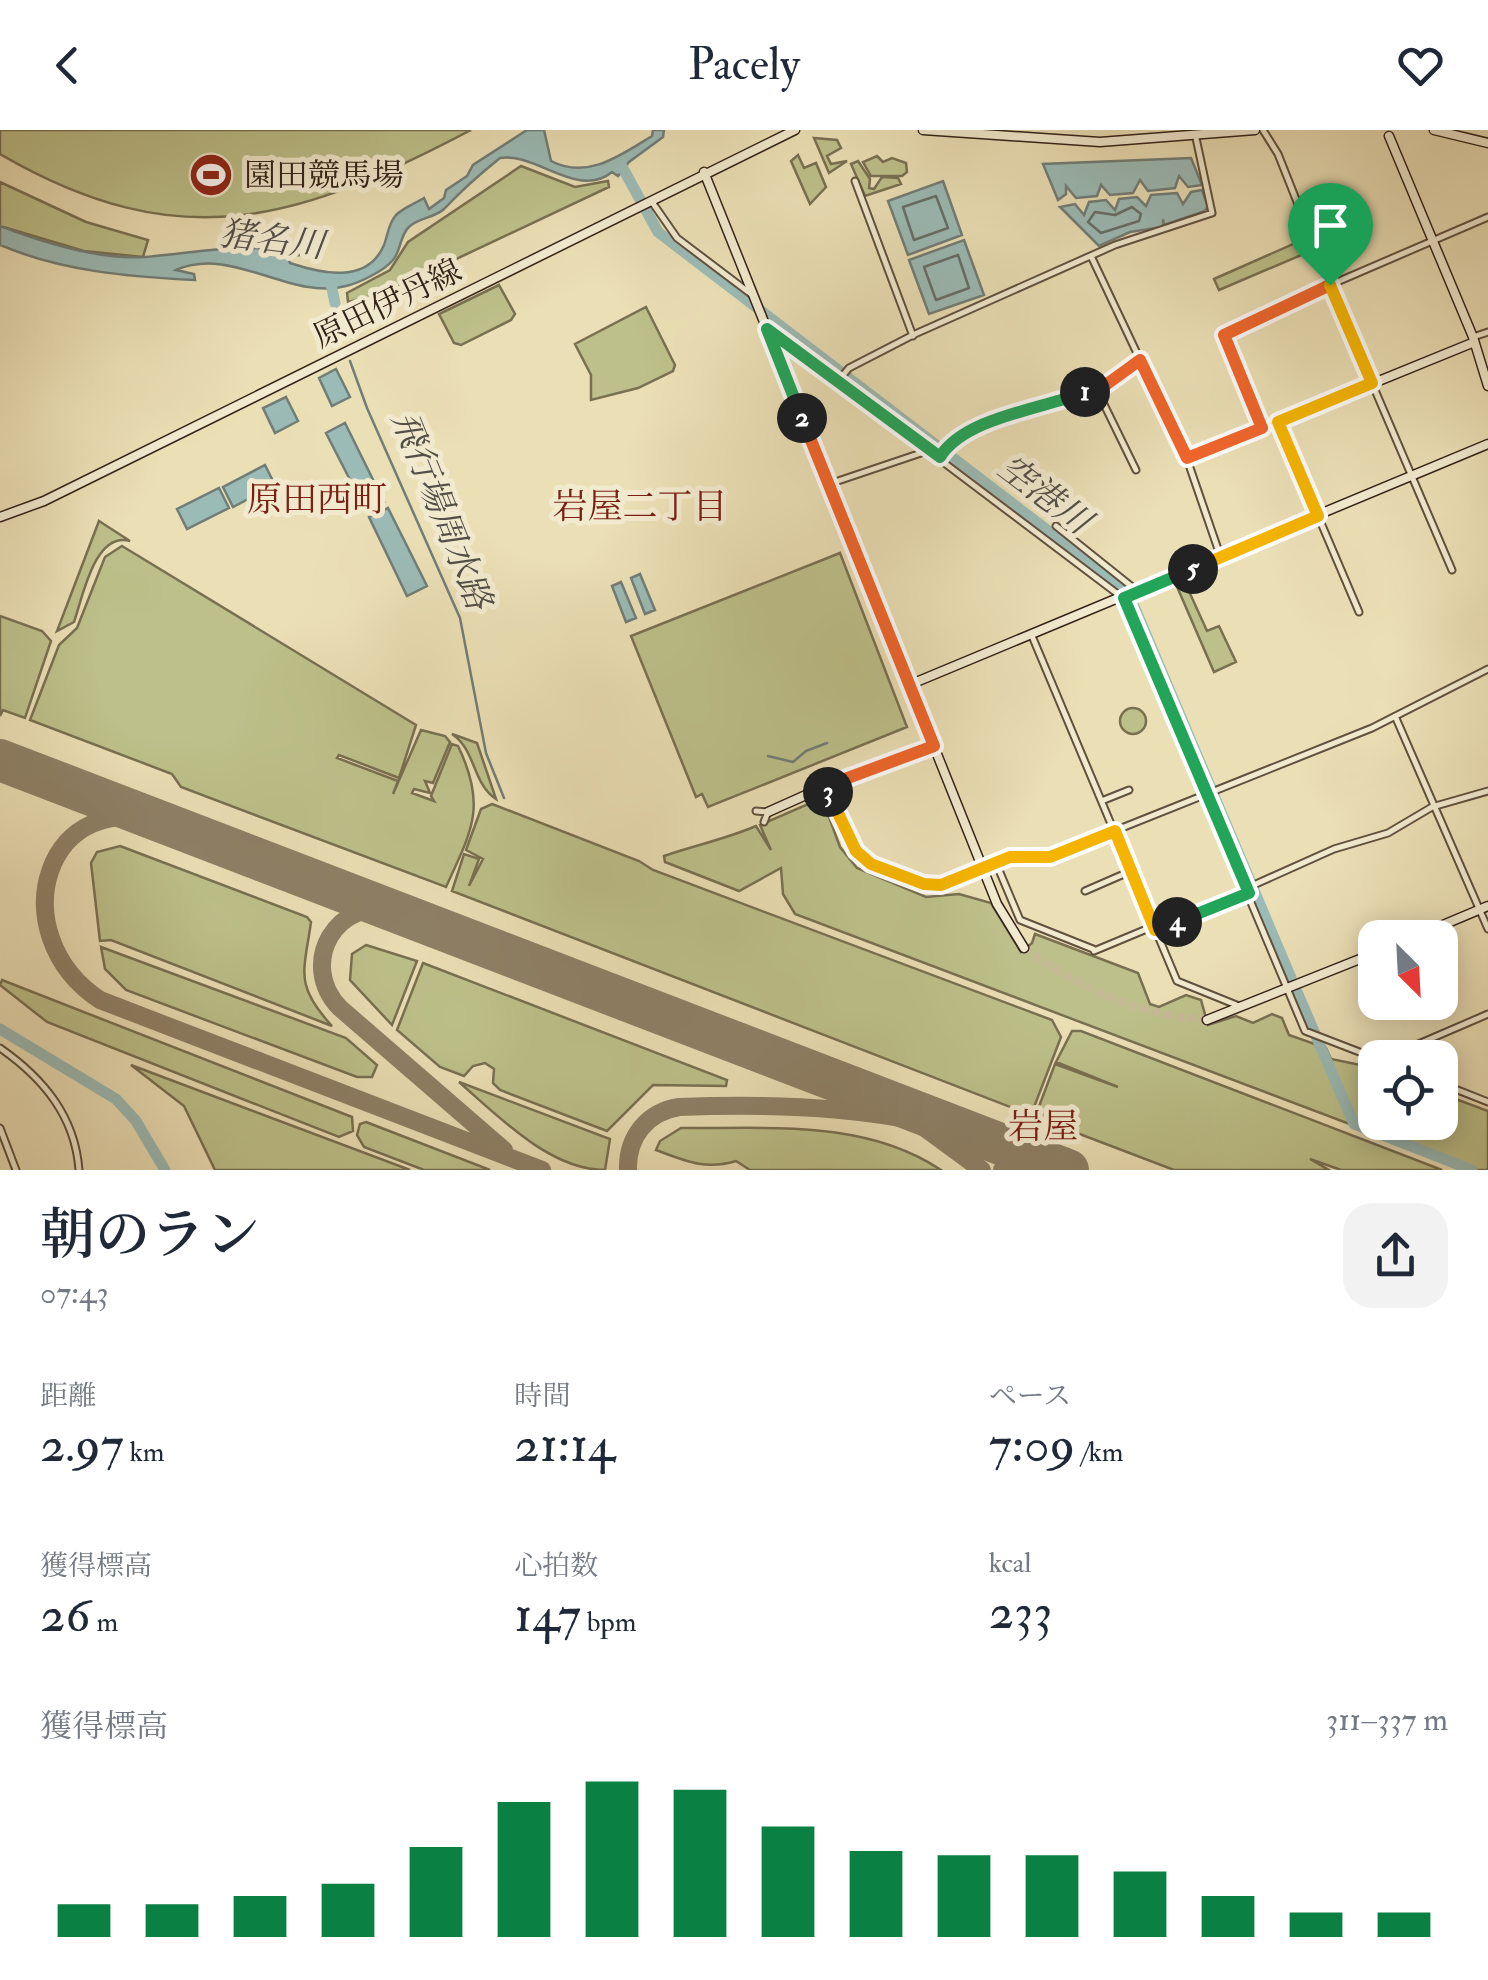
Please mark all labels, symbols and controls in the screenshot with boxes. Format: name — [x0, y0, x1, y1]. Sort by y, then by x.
text: Pacely — [688, 37, 800, 93]
icon: back — [40, 38, 95, 93]
icon: heart — [1393, 38, 1448, 93]
sports icon: 園田競馬場 — [188, 152, 234, 198]
place label: 園田競馬場 — [244, 156, 404, 196]
pin — [1288, 183, 1373, 286]
icon: arrive — [1303, 198, 1358, 253]
water label: 猪名川 — [217, 212, 331, 269]
street label: 原田伊丹線 — [307, 251, 468, 357]
pin: 1 — [1060, 367, 1110, 417]
text: 1 — [1080, 374, 1090, 409]
pin: 2 — [777, 393, 827, 443]
text: 2 — [795, 400, 809, 435]
water label: 飛行場周水路 — [381, 405, 502, 618]
water label: 空港川 — [989, 446, 1103, 546]
district label: 原田西町 — [247, 478, 387, 522]
district label: 岩屋二丁目 — [552, 485, 728, 529]
pin: 5 — [1168, 544, 1218, 594]
text: 5 — [1187, 551, 1199, 586]
pin: 3 — [803, 767, 853, 817]
text: 3 — [823, 774, 833, 809]
pin: 4 — [1152, 897, 1202, 947]
text: 4 — [1169, 904, 1185, 939]
north arrow — [1358, 920, 1458, 1020]
map controls — [1358, 920, 1458, 1140]
button: locate — [1358, 1040, 1458, 1140]
district label: 岩屋 — [1008, 1105, 1078, 1149]
text: 朝のラン — [40, 1201, 260, 1270]
button: share — [1343, 1203, 1448, 1308]
text: 07:43 — [40, 1273, 109, 1313]
text: 距離 — [40, 1379, 96, 1414]
text: 時間 — [514, 1379, 570, 1414]
text: ペース — [989, 1379, 1071, 1414]
text: 2.97 — [40, 1414, 124, 1477]
text: 21:14 — [514, 1414, 615, 1477]
text: 7:09 — [989, 1414, 1075, 1477]
text: km — [124, 1435, 165, 1470]
text: /km — [1075, 1435, 1123, 1470]
text: kcal — [989, 1546, 1032, 1581]
text: 獲得標高 — [40, 1549, 152, 1584]
text: 心拍数 — [514, 1549, 598, 1584]
text: 233 — [989, 1581, 1052, 1644]
text: 26 — [40, 1584, 91, 1647]
text: 147 — [514, 1584, 581, 1647]
text: m — [91, 1605, 118, 1640]
text: bpm — [581, 1605, 636, 1640]
text: 311–337 m — [1326, 1700, 1448, 1740]
text: 獲得標高 — [40, 1707, 168, 1747]

